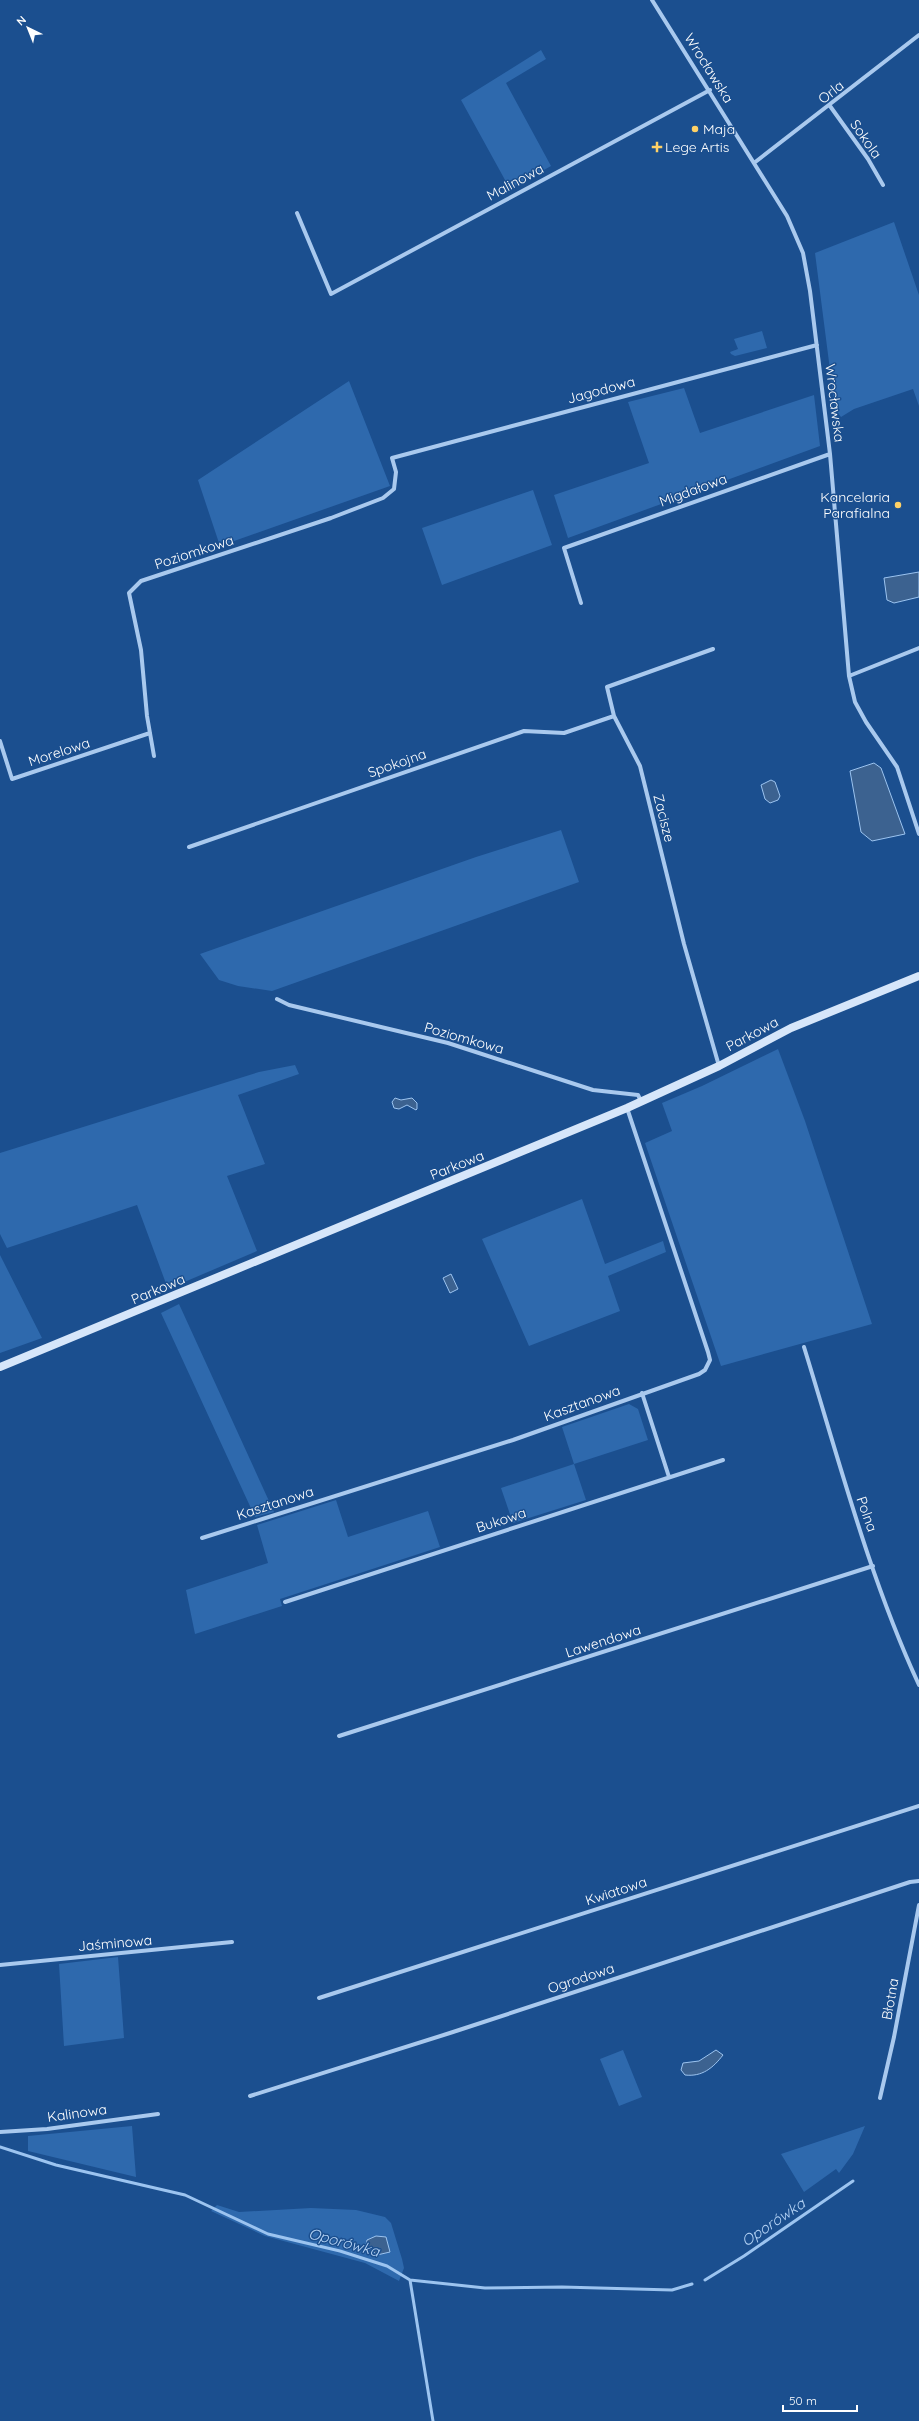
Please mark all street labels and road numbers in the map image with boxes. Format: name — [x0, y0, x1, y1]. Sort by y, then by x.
street label: Wrocławska — [680, 30, 738, 106]
street label: Orla — [814, 76, 848, 108]
street label: Sokola — [846, 116, 886, 162]
street label: Malinowa — [483, 160, 547, 204]
street label: Wrocławska — [821, 363, 849, 443]
street label: Jagodowa — [565, 372, 637, 408]
street label: Migdałowa — [657, 469, 729, 511]
street label: Poziomkowa — [152, 531, 236, 573]
street label: Morelowa — [26, 734, 92, 770]
street label: Spokojna — [365, 745, 429, 781]
street label: Zacisze — [649, 792, 679, 844]
street label: Parkowa — [723, 1013, 781, 1055]
street label: Poziomkowa — [422, 1018, 506, 1058]
street label: Parkowa — [427, 1146, 487, 1184]
street label: Parkowa — [128, 1270, 188, 1308]
street label: Kasztanowa — [541, 1381, 623, 1425]
street label: Kasztanowa — [234, 1482, 316, 1524]
street label: Polna — [853, 1494, 881, 1534]
street label: Bukowa — [474, 1503, 528, 1537]
street label: Lawendowa — [563, 1620, 643, 1662]
street label: Kwiatowa — [583, 1873, 649, 1909]
street label: Jaśminowa — [77, 1931, 153, 1955]
street label: Ogrodowa — [545, 1959, 617, 1997]
street label: Błotna — [877, 1977, 903, 2021]
street label: Kalinowa — [46, 2100, 108, 2126]

